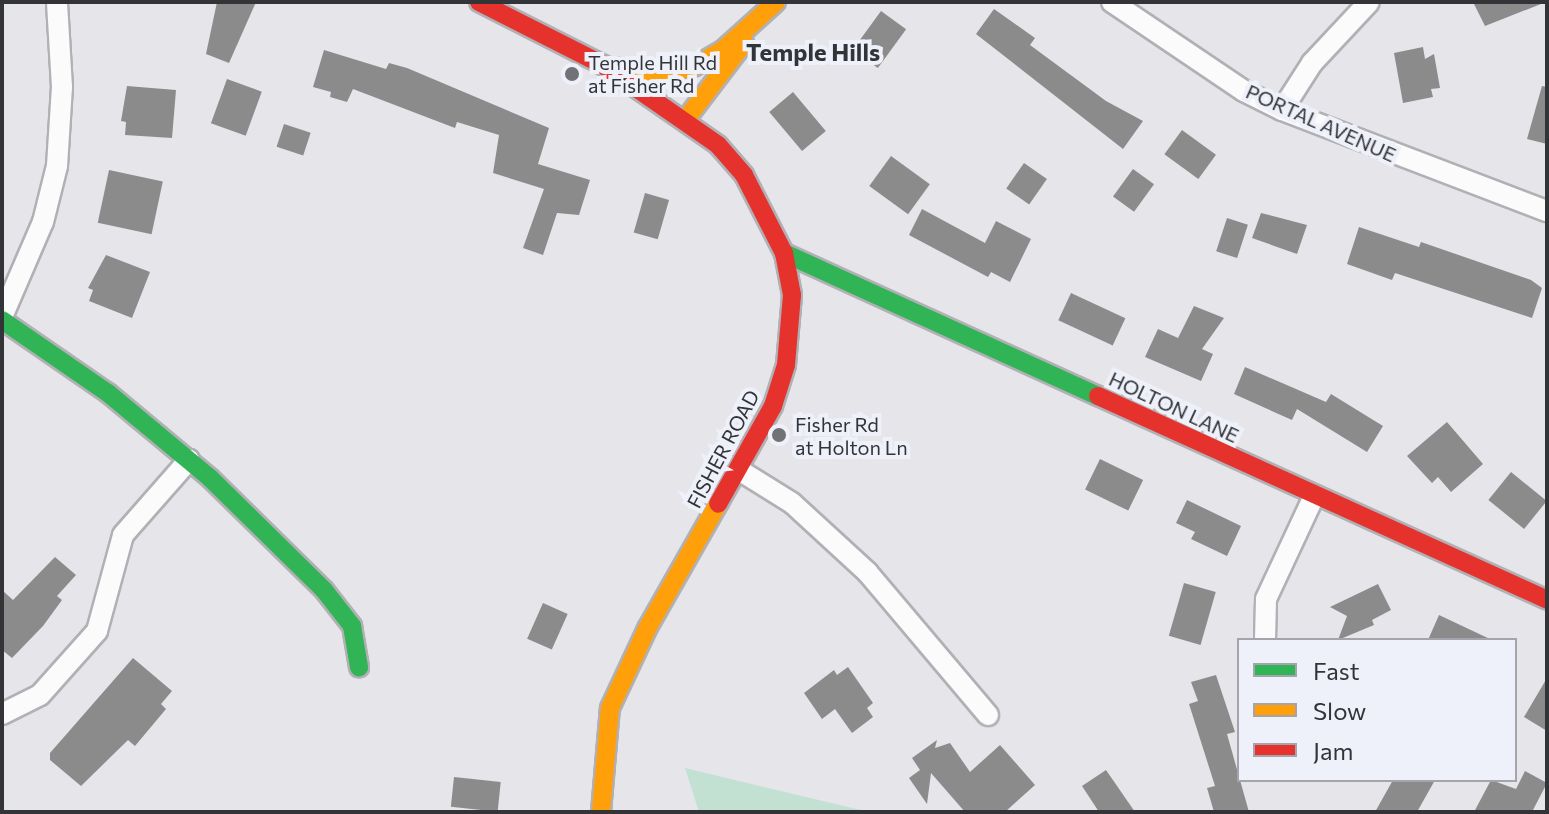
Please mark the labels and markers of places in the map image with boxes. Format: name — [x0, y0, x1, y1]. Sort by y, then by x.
place label: Temple Hill Rd at Fisher Rd — [588, 50, 717, 97]
marker: Temple Hill Rd at Fisher Rd — [563, 65, 581, 83]
place label: Fisher Rd at Holton Ln — [795, 412, 908, 459]
marker: Fisher Rd at Holton Ln — [770, 426, 788, 444]

